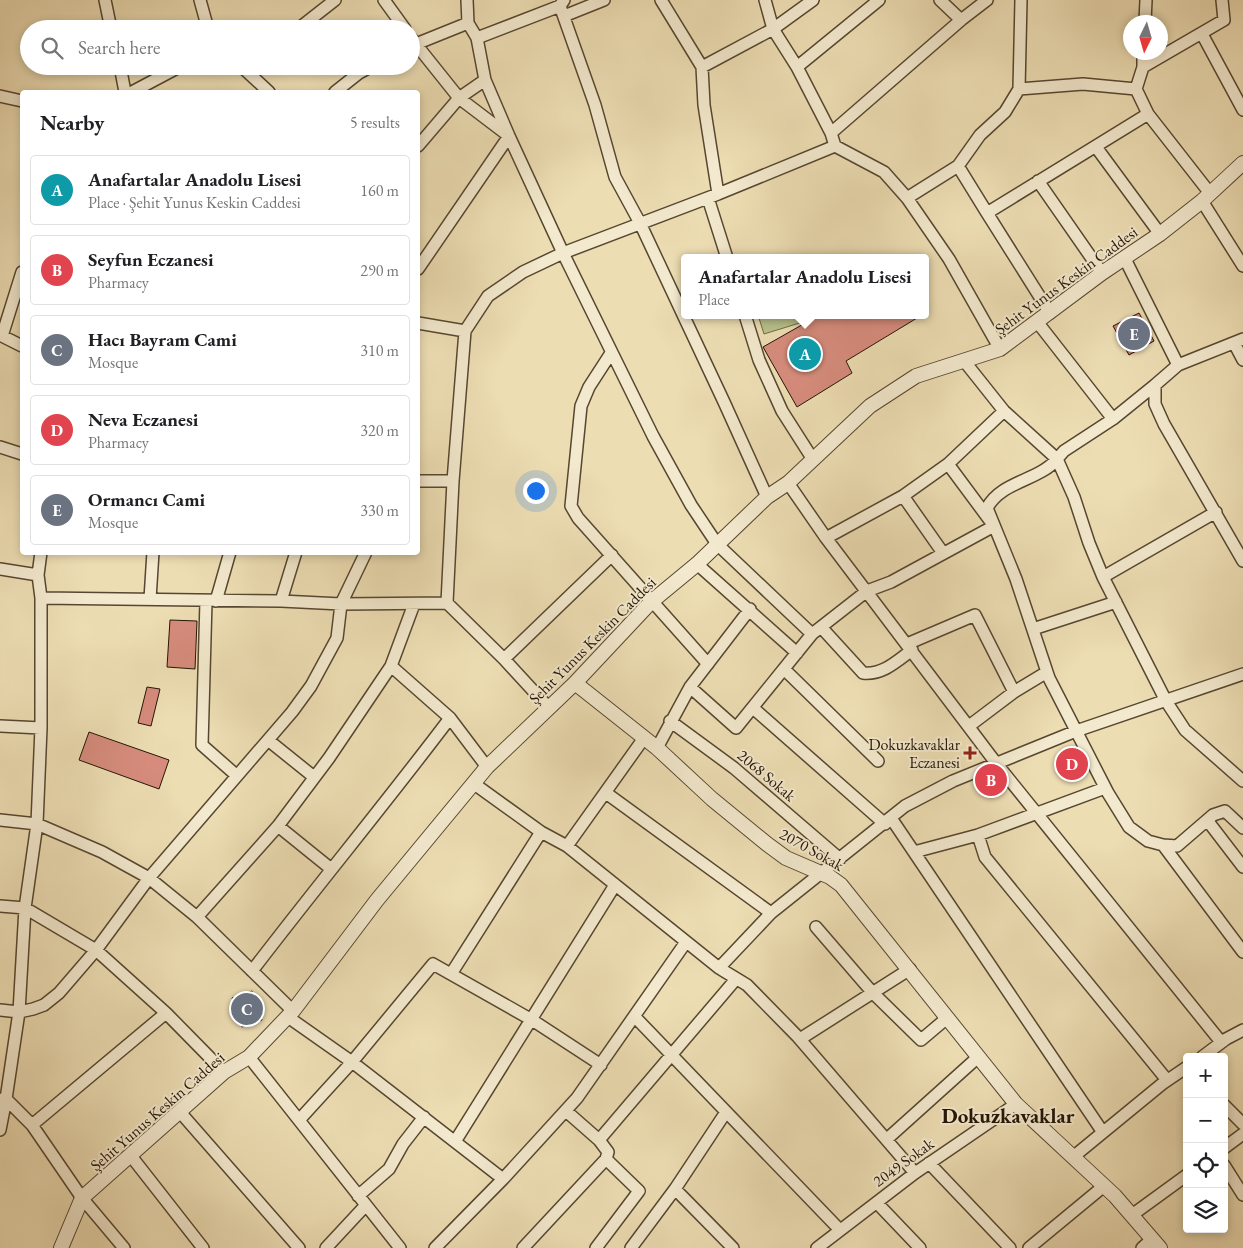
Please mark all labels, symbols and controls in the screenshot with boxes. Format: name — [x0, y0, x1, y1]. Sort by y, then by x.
north arrow — [1123, 15, 1168, 60]
search box — [20, 20, 420, 75]
icon: search — [38, 34, 66, 62]
text: Search here — [78, 35, 160, 60]
text: Nearby — [40, 109, 104, 136]
text: 5 results — [350, 112, 400, 133]
text: Anafartalar Anadolu Lisesi — [88, 167, 301, 192]
text: A — [51, 180, 63, 201]
text: 160 m — [360, 180, 399, 201]
text: Place · Şehit Yunus Keskin Caddesi — [88, 192, 301, 213]
street label: Şehit Yunus Keskin Caddesi — [991, 221, 1142, 339]
text: Seyfun Eczanesi — [88, 247, 214, 272]
popup — [681, 254, 929, 319]
text: B — [52, 260, 62, 281]
text: 290 m — [360, 260, 399, 281]
text: Anafartalar Anadolu Lisesi — [698, 264, 912, 289]
text: Pharmacy — [88, 272, 149, 293]
text: Place — [698, 289, 730, 310]
pin: E — [1118, 315, 1150, 353]
text: Hacı Bayram Cami — [88, 327, 237, 352]
pin: A — [789, 335, 821, 373]
text: C — [51, 340, 63, 361]
text: 310 m — [360, 340, 399, 361]
text: Mosque — [88, 352, 138, 373]
text: Neva Eczanesi — [88, 407, 198, 432]
text: D — [51, 420, 63, 441]
text: 320 m — [360, 420, 399, 441]
text: Pharmacy — [88, 432, 149, 453]
your location — [523, 478, 549, 504]
text: Ormancı Cami — [88, 487, 205, 512]
text: E — [52, 500, 62, 521]
text: 330 m — [360, 500, 399, 521]
text: Mosque — [88, 512, 138, 533]
street label: Şehit Yunus Keskin Caddesi — [524, 572, 661, 708]
place label: Dokuzkavaklar Eczanesi — [868, 734, 961, 773]
street label: 2068 Sokak — [733, 745, 801, 806]
pin: D — [1056, 745, 1088, 783]
marker: Dokuzkavaklar Eczanesi — [964, 747, 976, 759]
pin: B — [975, 761, 1007, 799]
street label: 2070 Sokak — [776, 823, 848, 876]
pin: C — [231, 990, 263, 1028]
street label: Şehit Yunus Keskin Caddesi — [86, 1047, 229, 1176]
map controls — [1183, 1053, 1228, 1233]
button: + — [1183, 1053, 1228, 1098]
button: − — [1183, 1098, 1228, 1143]
district label: Dokuzkavaklar — [942, 1102, 1075, 1129]
street label: 2049 Sokak — [869, 1133, 938, 1192]
button: locate — [1183, 1143, 1228, 1188]
button: layers — [1183, 1188, 1228, 1233]

